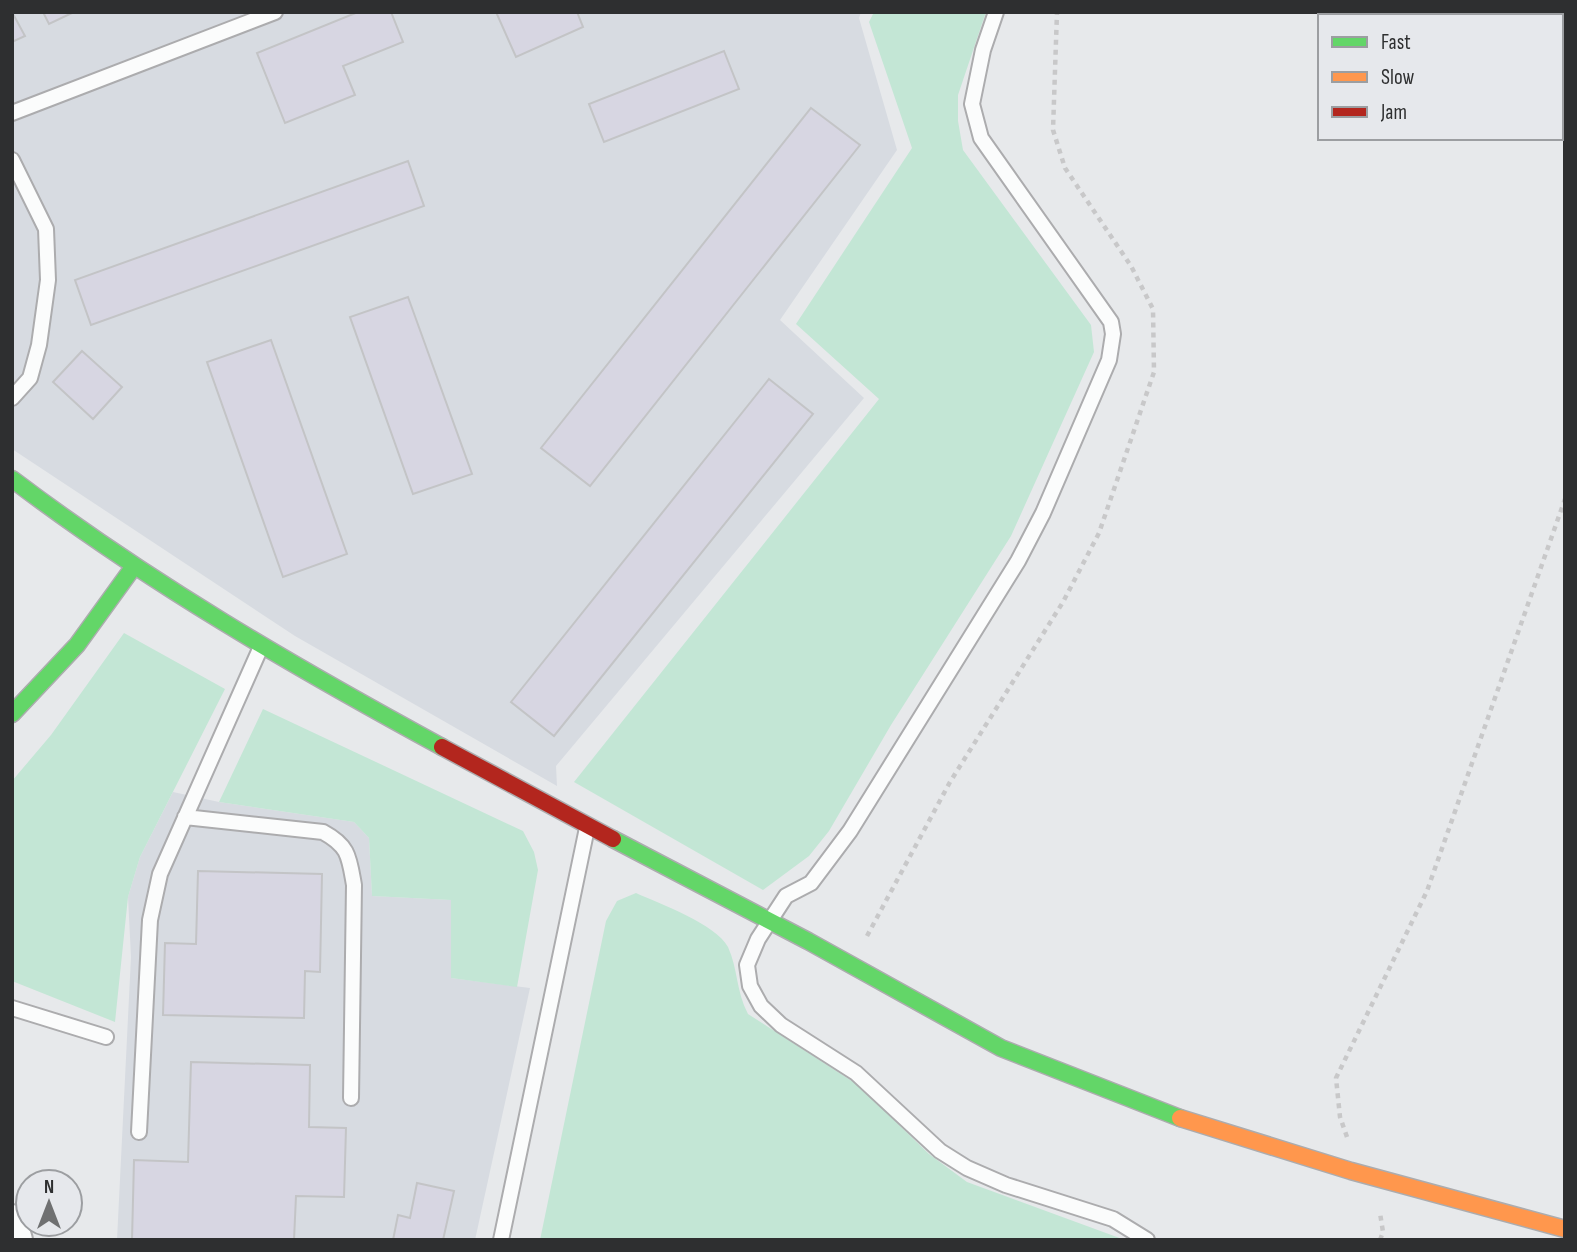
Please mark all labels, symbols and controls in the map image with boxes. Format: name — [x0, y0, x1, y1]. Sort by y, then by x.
legend — [1318, 14, 1563, 140]
text: Fast — [1381, 30, 1411, 55]
text: Slow — [1381, 65, 1415, 90]
text: Jam — [1380, 100, 1407, 125]
north arrow — [14, 1168, 84, 1238]
text: N — [44, 1176, 54, 1199]

